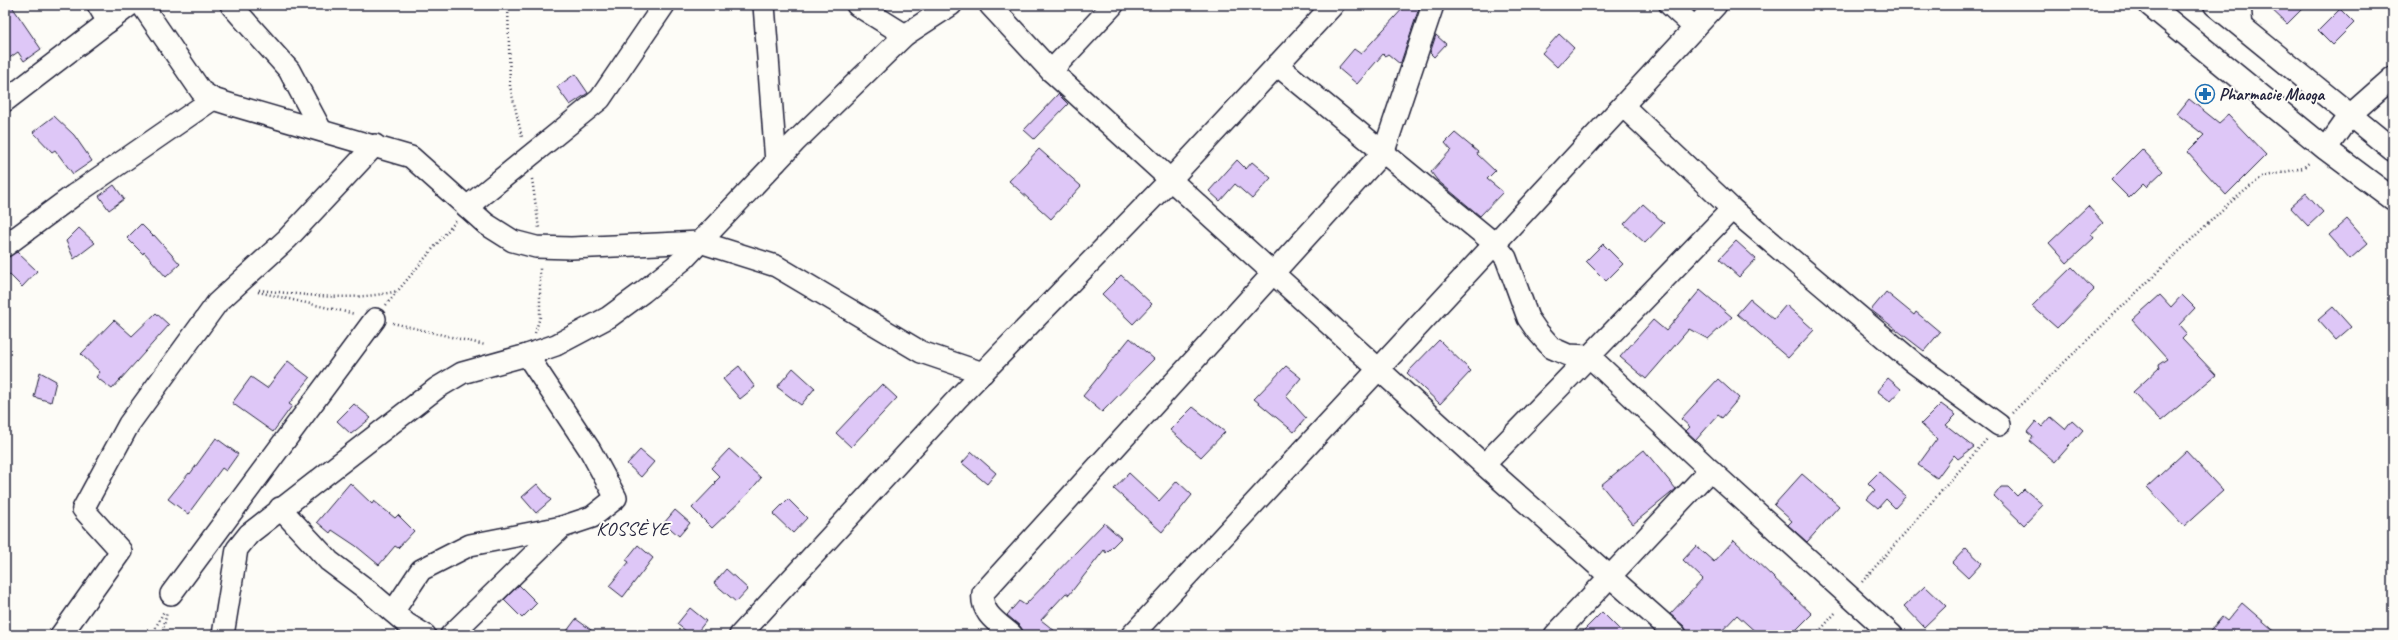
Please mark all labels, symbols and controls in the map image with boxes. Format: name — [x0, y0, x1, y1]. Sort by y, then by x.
pharmacy icon: Pharmacie Maoga — [2194, 83, 2216, 105]
place label: Pharmacie Maoga — [2219, 84, 2326, 105]
district label: KOSSÈYE — [596, 517, 672, 541]

